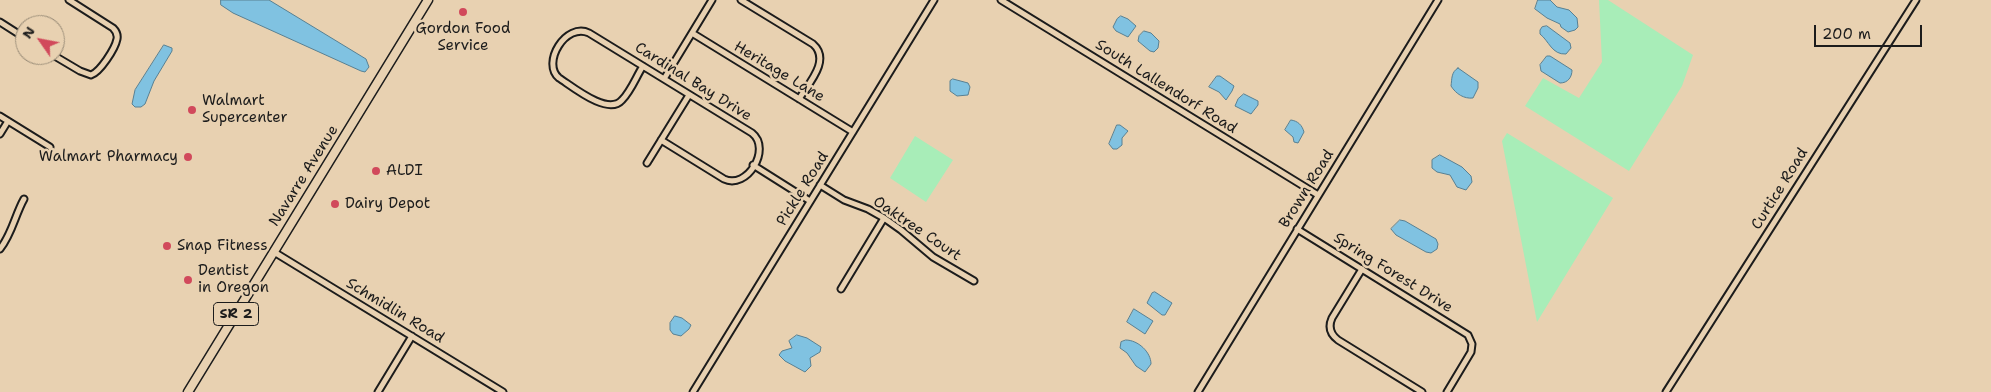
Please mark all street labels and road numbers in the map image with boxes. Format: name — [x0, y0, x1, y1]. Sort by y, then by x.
street label: South Lallendorf Road — [1092, 36, 1240, 138]
street label: Heritage Lane — [730, 38, 828, 106]
street label: Cardinal Bay Drive — [631, 39, 755, 125]
street label: Navarre Avenue — [266, 122, 342, 230]
street label: Curtice Road — [1748, 145, 1812, 233]
street label: Brown Road — [1276, 147, 1338, 231]
street label: Pickle Road — [773, 149, 833, 229]
street label: Oaktree Court — [869, 193, 965, 265]
street label: Spring Forest Drive — [1330, 229, 1456, 317]
street label: Schmidlin Road — [343, 275, 447, 347]
road number: SR 2 — [214, 302, 258, 326]

